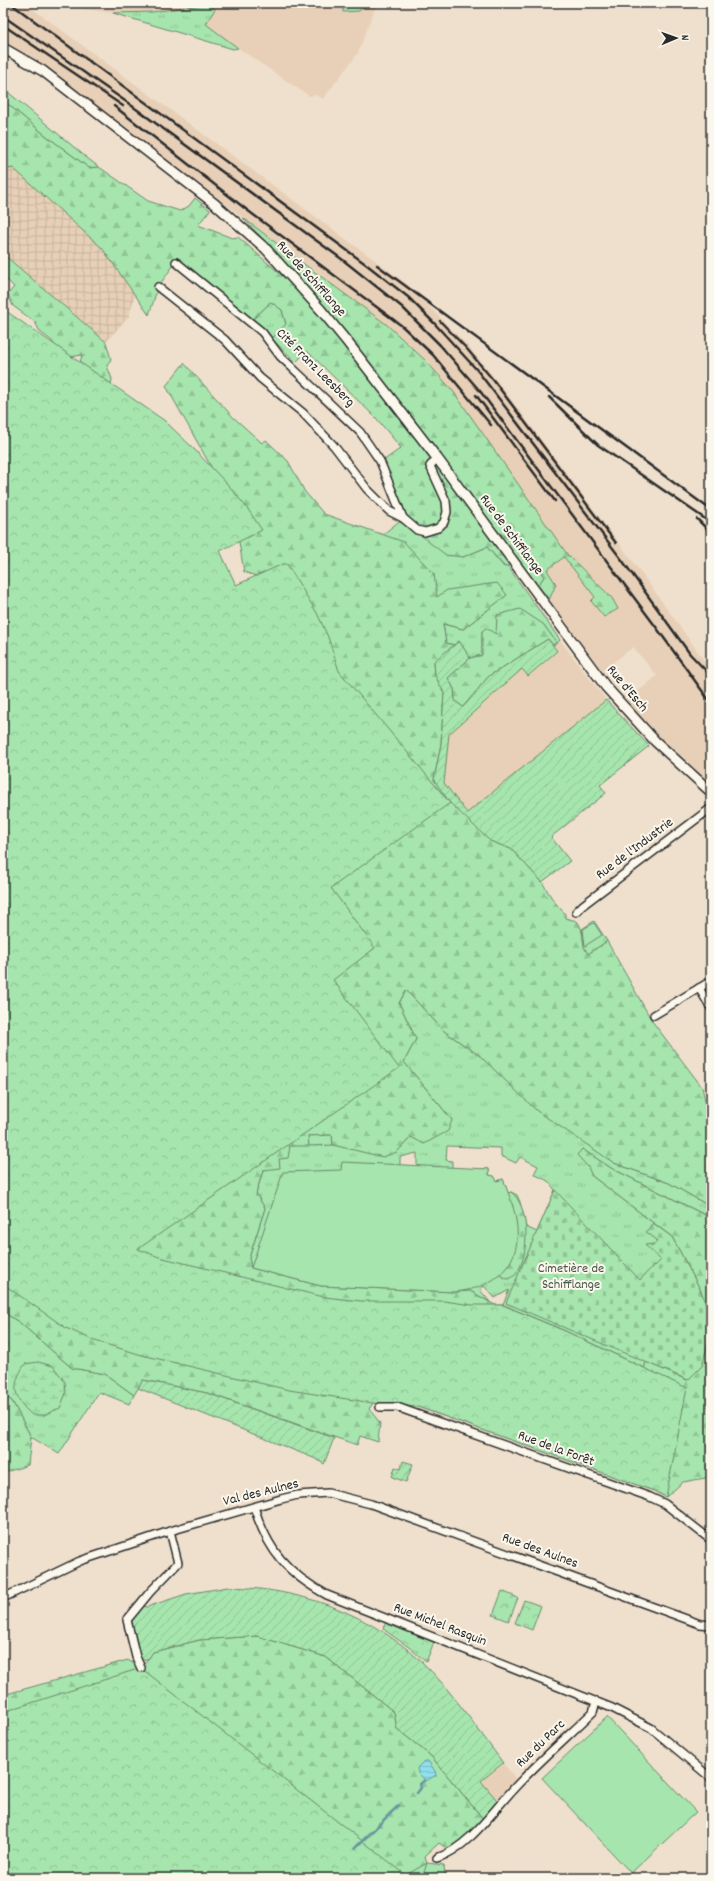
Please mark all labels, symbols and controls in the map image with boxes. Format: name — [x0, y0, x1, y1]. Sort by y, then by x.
north arrow — [656, 18, 696, 58]
text: N — [676, 35, 692, 41]
street label: Rue de Schifflange — [271, 237, 351, 321]
street label: Cité Franz Leesberg — [271, 324, 359, 412]
street label: Rue de Schifflange — [474, 491, 548, 579]
street label: Rue d'Esch — [601, 661, 653, 717]
street label: Rue de l'Industrie — [592, 813, 678, 885]
park label: Cimetière de Schifflange — [538, 1259, 604, 1295]
street label: Rue de la Forêt — [515, 1426, 597, 1472]
street label: Val des Aulnes — [221, 1474, 301, 1512]
street label: Rue des Aulnes — [499, 1528, 581, 1574]
street label: Rue Michel Rasquin — [391, 1598, 489, 1652]
street label: Rue du Parc — [512, 1715, 570, 1773]

